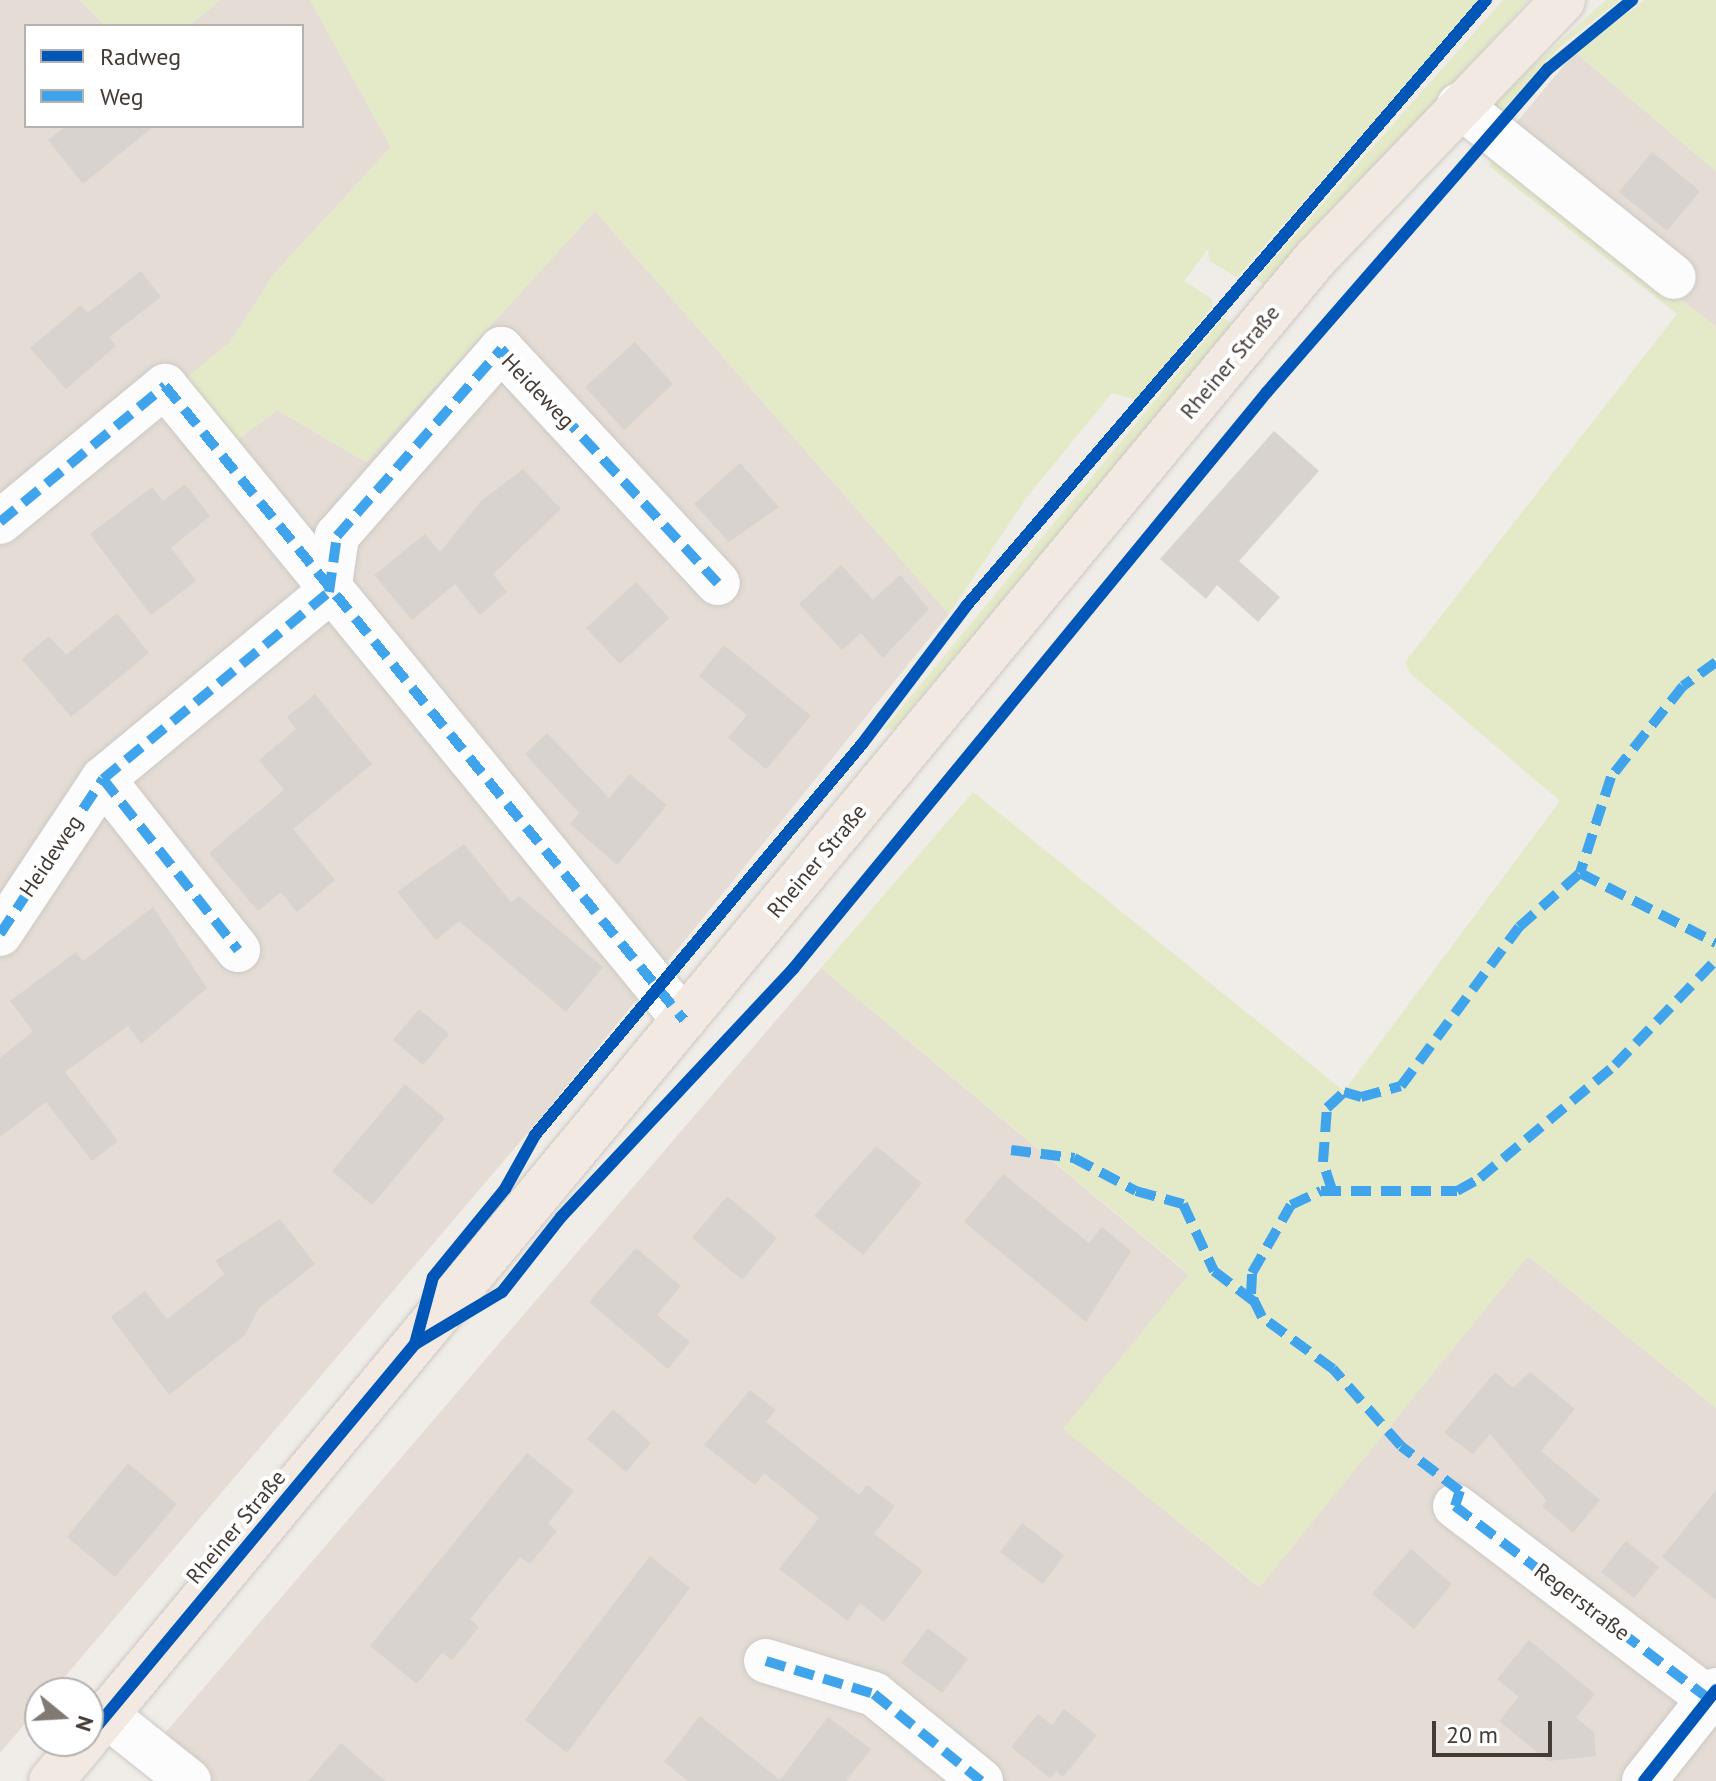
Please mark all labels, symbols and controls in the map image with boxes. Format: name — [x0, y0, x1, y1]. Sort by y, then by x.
legend — [24, 24, 304, 128]
text: Radweg — [100, 41, 181, 72]
text: Weg — [100, 81, 144, 112]
street label: Rheiner Straße — [1175, 300, 1285, 424]
street label: Heideweg — [496, 348, 580, 434]
street label: Rheiner Straße — [762, 799, 872, 923]
street label: Heideweg — [14, 810, 88, 902]
street label: Rheiner Straße — [181, 1465, 291, 1589]
street label: Regerstraße — [1529, 1558, 1635, 1646]
north arrow — [24, 1677, 104, 1757]
scale bar — [1436, 1705, 1556, 1755]
text: N — [69, 1713, 100, 1735]
text: 20 m — [1446, 1719, 1498, 1750]

